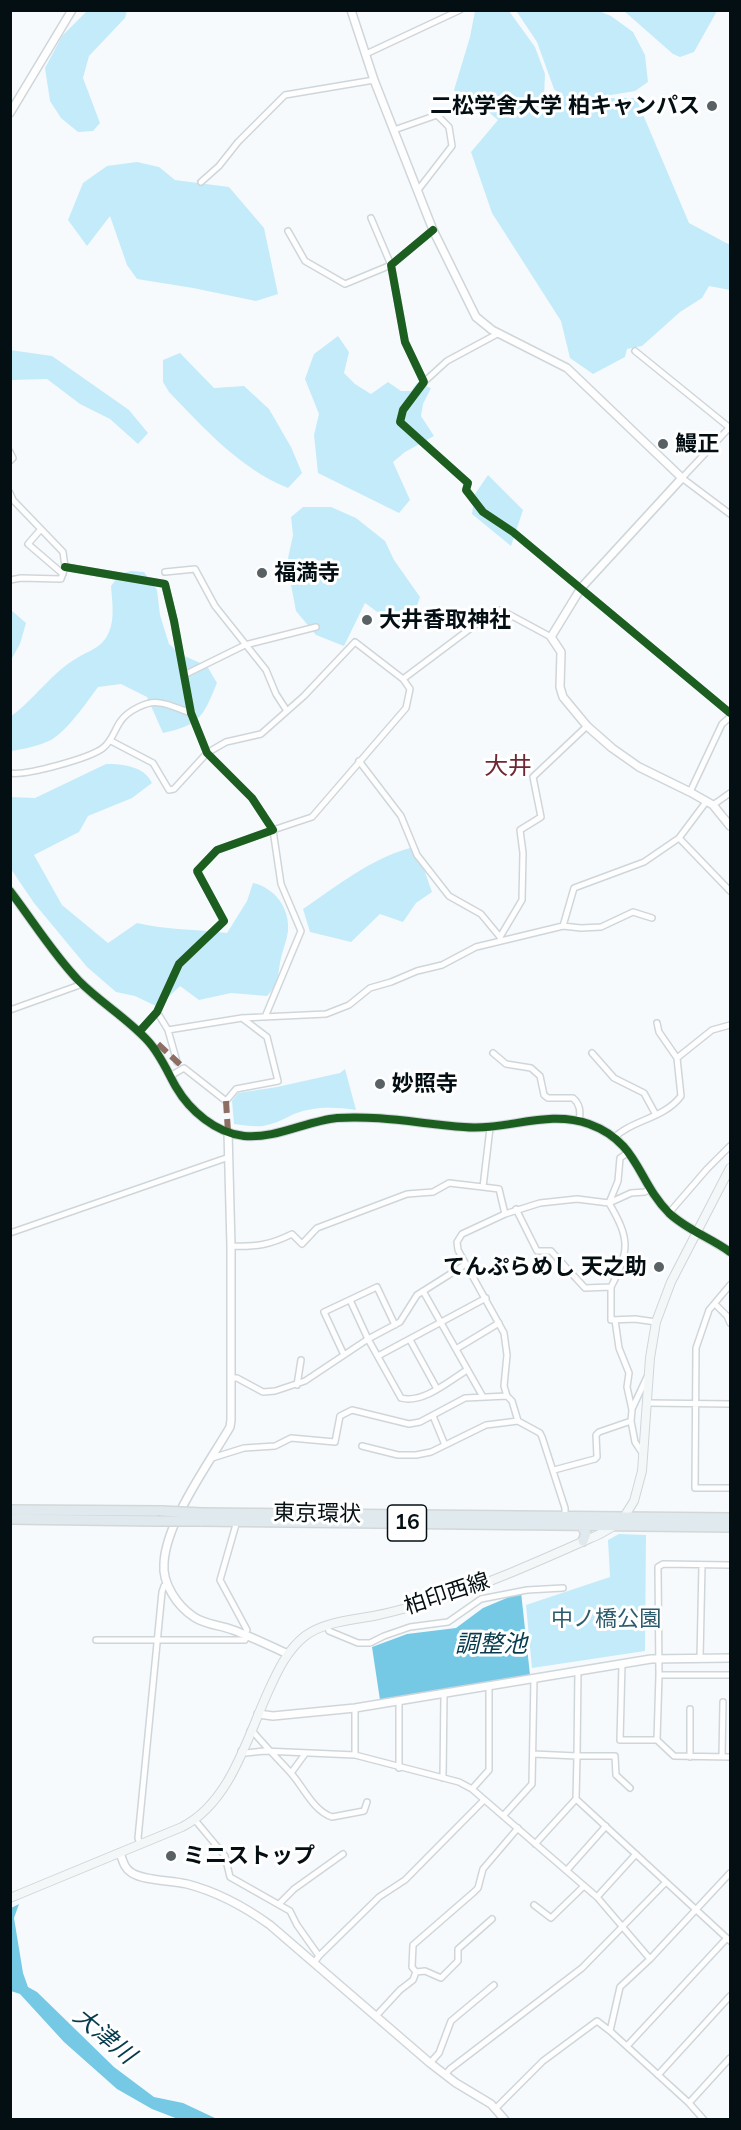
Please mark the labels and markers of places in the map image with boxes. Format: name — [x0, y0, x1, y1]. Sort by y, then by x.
place label: 二松学舍大学 柏キャンパス — [430, 93, 700, 119]
marker: 二松学舍大学 柏キャンパス — [705, 99, 719, 113]
place label: 鰻正 — [675, 431, 719, 457]
marker: 鰻正 — [656, 437, 670, 451]
place label: 福満寺 — [274, 560, 340, 586]
marker: 福満寺 — [255, 566, 269, 580]
place label: 大井香取神社 — [379, 607, 511, 633]
marker: 大井香取神社 — [360, 613, 374, 627]
place label: 妙照寺 — [392, 1071, 458, 1097]
marker: 妙照寺 — [373, 1077, 387, 1091]
place label: てんぷらめし 天之助 — [443, 1254, 647, 1280]
marker: てんぷらめし 天之助 — [652, 1260, 666, 1274]
place label: ミニストップ — [183, 1843, 315, 1869]
marker: ミニストップ — [164, 1849, 178, 1863]

